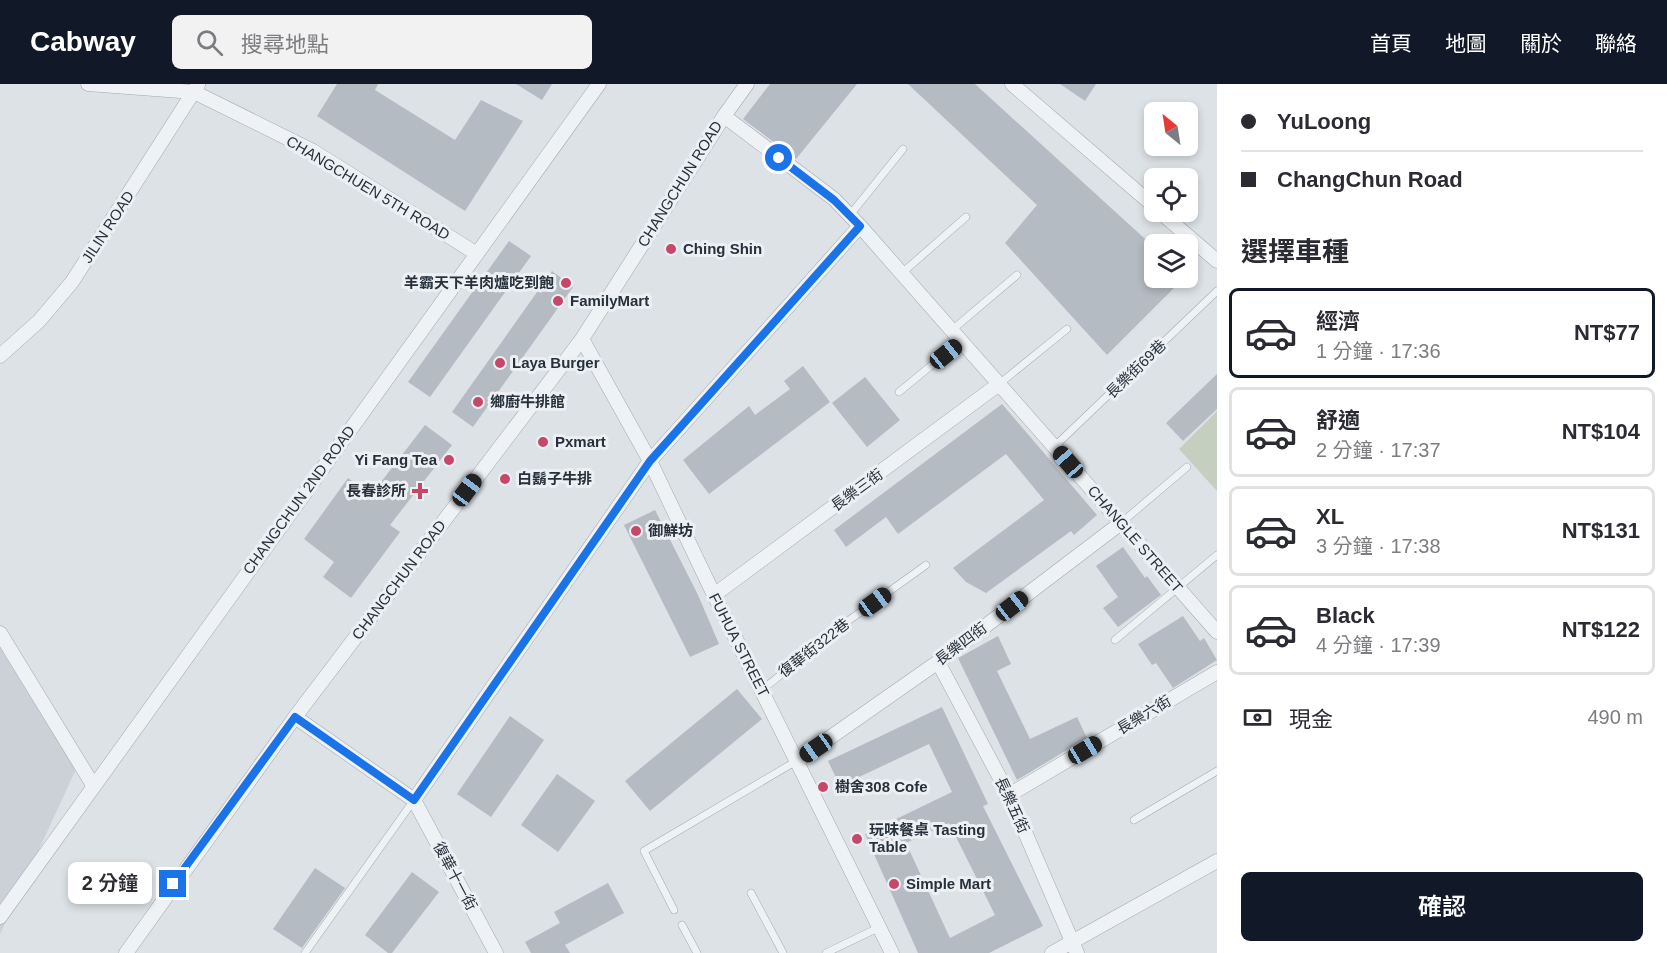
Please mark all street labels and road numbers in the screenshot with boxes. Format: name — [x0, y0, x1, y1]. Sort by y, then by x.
street label: CHANGCHUN ROAD — [634, 118, 725, 250]
street label: CHANGCHUEN 5TH ROAD — [284, 132, 453, 243]
street label: JILIN ROAD — [78, 187, 137, 266]
street label: 長樂街69巷 — [1102, 336, 1169, 401]
street label: CHANGCHUN 2ND ROAD — [239, 422, 358, 577]
street label: 長樂三街 — [827, 465, 886, 514]
street label: CHANGLE STREET — [1084, 482, 1186, 596]
street label: CHANGCHUN ROAD — [348, 517, 449, 643]
street label: FUHUA STREET — [706, 590, 773, 700]
street label: 復華街322巷 — [775, 615, 852, 680]
street label: 長樂四街 — [932, 619, 990, 668]
street label: 長樂六街 — [1114, 692, 1174, 737]
street label: 長樂五街 — [992, 774, 1033, 836]
street label: 復華十一街 — [430, 839, 481, 913]

